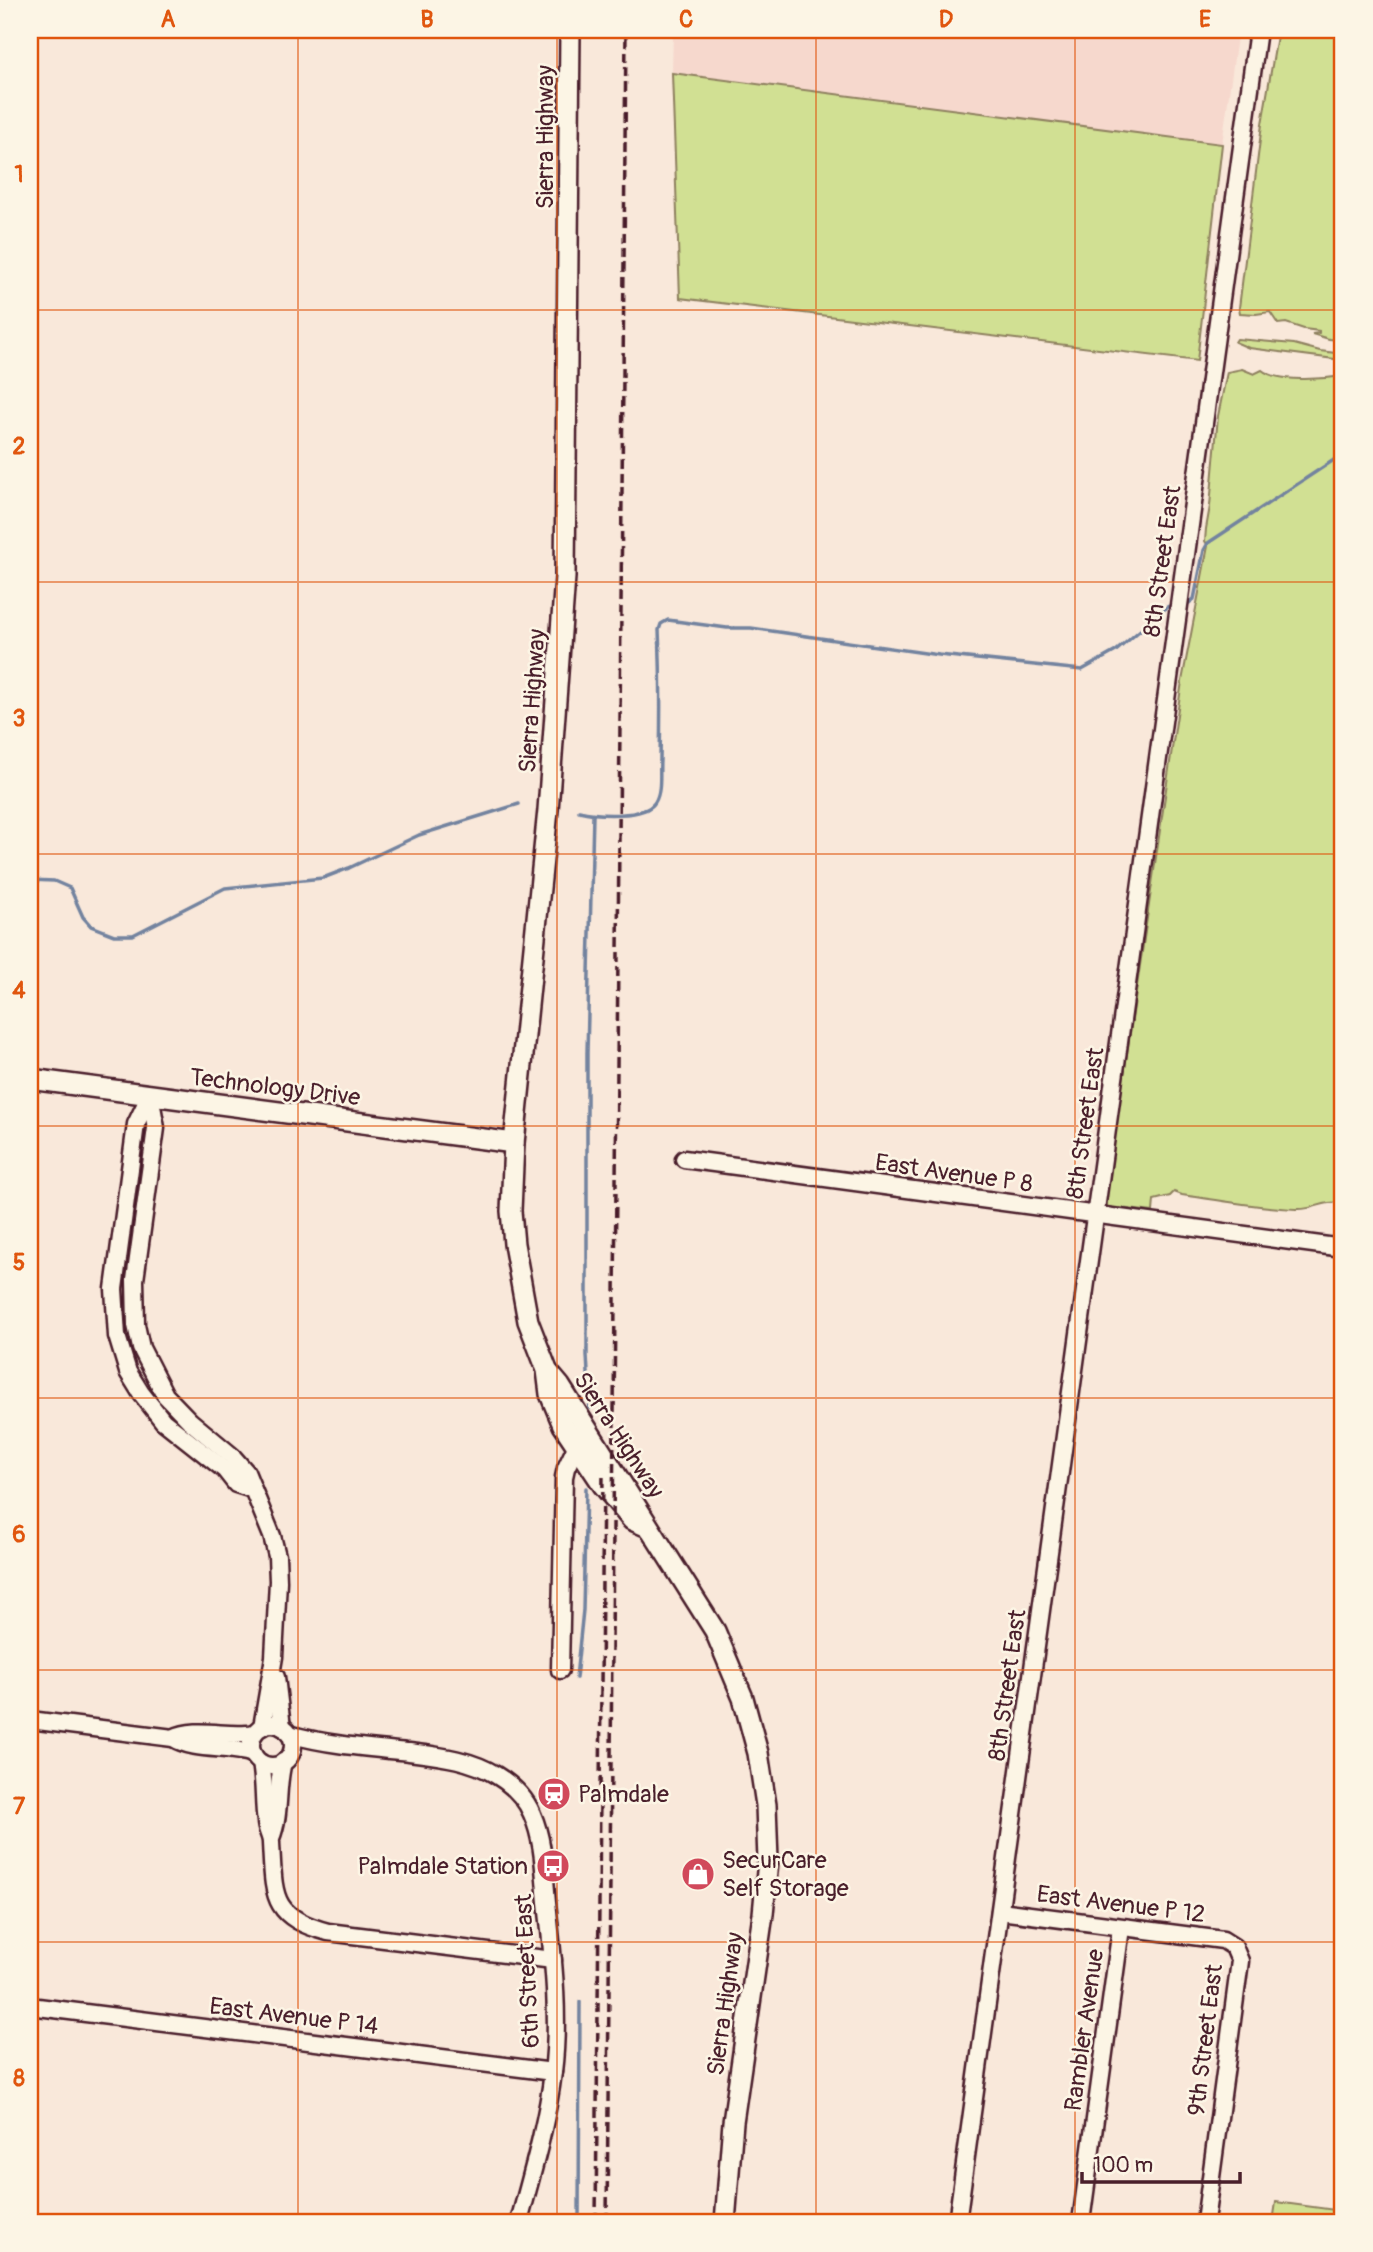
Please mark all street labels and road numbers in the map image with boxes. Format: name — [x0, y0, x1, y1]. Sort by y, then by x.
street label: Sierra Highway — [531, 65, 560, 209]
street label: 8th Street East — [1138, 483, 1188, 639]
street label: Sierra Highway — [513, 628, 552, 774]
street label: 8th Street East — [1061, 1045, 1111, 1201]
street label: Technology Drive — [188, 1063, 362, 1112]
street label: East Avenue P 8 — [873, 1148, 1035, 1199]
street label: Sierra Highway — [567, 1367, 670, 1504]
street label: 8th Street East — [983, 1607, 1033, 1763]
street label: East Avenue P 12 — [1035, 1880, 1207, 1929]
street label: 6th Street East — [509, 1893, 546, 2049]
street label: Sierra Highway — [701, 1931, 750, 2078]
street label: Rambler Avenue — [1059, 1947, 1110, 2113]
street label: 9th Street East — [1182, 1962, 1229, 2118]
street label: East Avenue P 14 — [208, 1992, 380, 2041]

